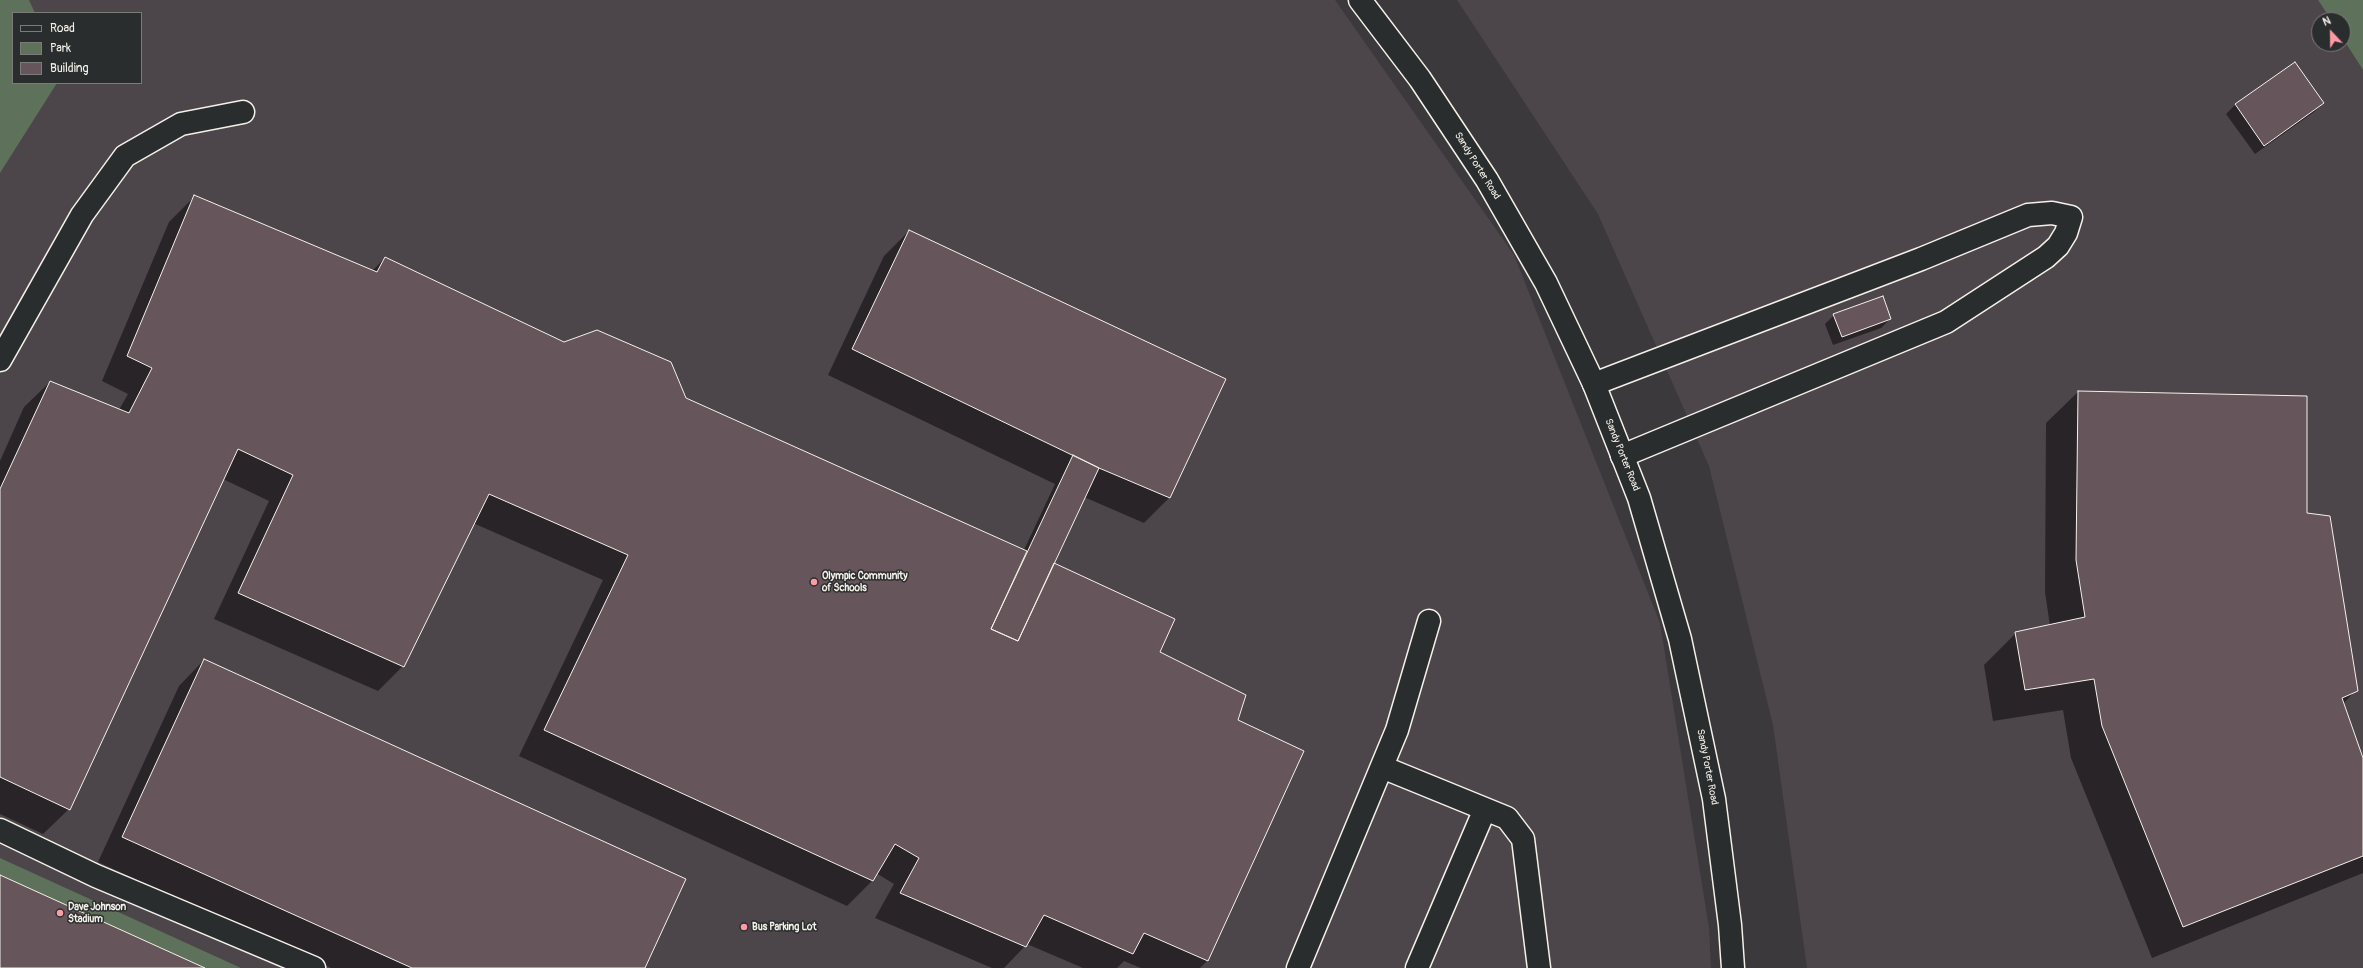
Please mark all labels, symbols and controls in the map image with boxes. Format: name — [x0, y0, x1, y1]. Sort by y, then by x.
legend — [12, 12, 142, 84]
north arrow — [2311, 12, 2351, 52]
text: N — [2321, 14, 2333, 29]
text: Road — [50, 21, 75, 36]
text: Park — [50, 41, 71, 56]
text: Building — [50, 61, 89, 76]
street label: Sandy Porter Road — [1452, 130, 1502, 202]
street label: Sandy Porter Road — [1602, 417, 1642, 493]
place label: Olympic Community of Schools — [822, 570, 907, 594]
marker: Olympic Community of Schools — [809, 577, 819, 587]
street label: Sandy Porter Road — [1694, 728, 1720, 806]
place label: Dave Johnson Stadium — [68, 901, 126, 924]
marker: Dave Johnson Stadium — [55, 908, 65, 918]
place label: Bus Parking Lot — [752, 921, 816, 933]
marker: Bus Parking Lot — [739, 922, 749, 932]

